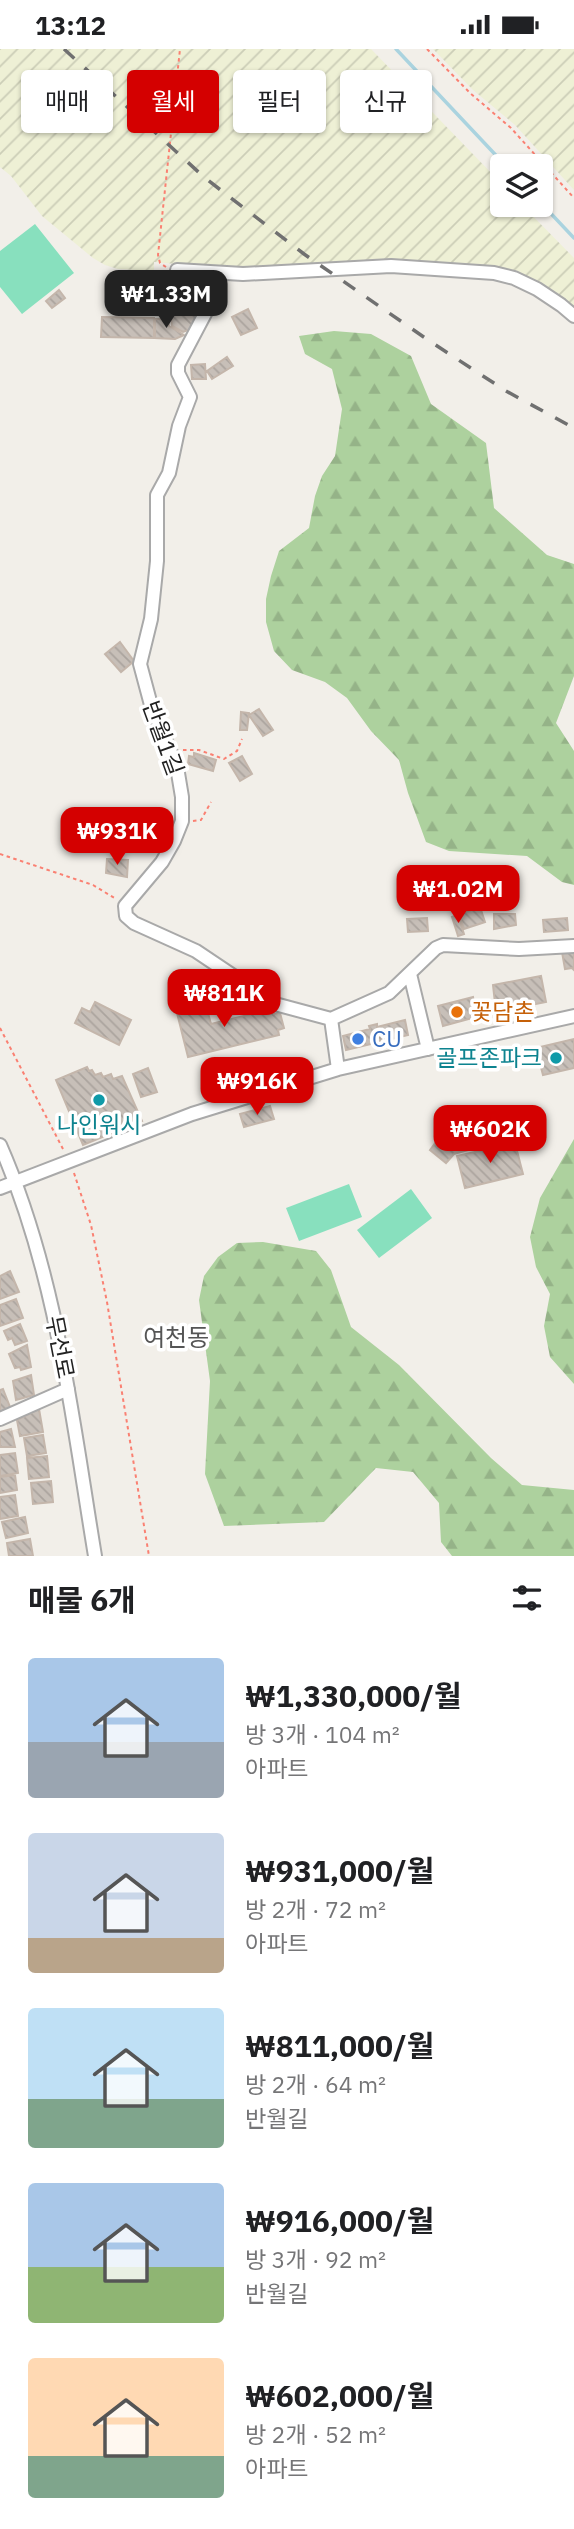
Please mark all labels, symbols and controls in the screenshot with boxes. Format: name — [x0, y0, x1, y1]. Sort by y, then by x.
text: 13:12 — [35, 8, 106, 42]
chip: 매매 — [21, 70, 113, 133]
chip: 월세 — [127, 70, 219, 133]
chip: 필터 — [233, 70, 326, 133]
chip: 신규 — [340, 70, 432, 133]
map controls — [490, 154, 553, 217]
button: layers — [490, 154, 553, 217]
pin: ₩1.33M — [109, 271, 223, 330]
text: ₩1.33M — [121, 278, 211, 308]
street label: 반월1길 — [137, 696, 191, 779]
pin: ₩931K — [68, 807, 166, 867]
text: ₩931K — [77, 815, 157, 845]
pin: ₩1.02M — [401, 865, 515, 925]
text: ₩1.02M — [413, 873, 503, 903]
pin: ₩811K — [175, 969, 273, 1029]
text: ₩811K — [184, 977, 264, 1007]
place label: 꽃담촌 — [471, 996, 534, 1026]
marker: 꽃담촌 — [449, 1004, 465, 1020]
place label: CU — [372, 1023, 402, 1053]
marker: CU — [350, 1031, 366, 1047]
place label: 골프존파크 — [436, 1042, 542, 1072]
marker: 골프존파크 — [548, 1050, 564, 1066]
pin: ₩916K — [208, 1058, 306, 1117]
text: ₩916K — [217, 1065, 297, 1095]
marker: 나인워시 — [91, 1092, 107, 1108]
pin: ₩602K — [441, 1105, 539, 1165]
place label: 나인워시 — [57, 1109, 141, 1139]
text: ₩602K — [450, 1113, 530, 1143]
street label: 무선로 — [40, 1313, 82, 1381]
district label: 여천동 — [143, 1321, 209, 1353]
icon: filters — [508, 1579, 546, 1617]
text: 매물 6개 — [28, 1580, 136, 1619]
text: ₩1,330,000/월 — [245, 1676, 462, 1715]
icon: home — [84, 1686, 168, 1770]
text: 방 3개 · 104 m² — [245, 1719, 400, 1749]
text: 아파트 — [245, 1753, 308, 1783]
text: ₩931,000/월 — [245, 1851, 434, 1890]
icon: home — [84, 1861, 168, 1945]
text: 방 2개 · 72 m² — [245, 1894, 386, 1924]
text: 아파트 — [245, 1928, 308, 1958]
text: ₩811,000/월 — [245, 2026, 434, 2065]
icon: home — [84, 2036, 168, 2120]
text: 방 2개 · 64 m² — [245, 2069, 386, 2099]
text: 반월길 — [245, 2103, 308, 2133]
text: ₩916,000/월 — [245, 2201, 434, 2240]
icon: home — [84, 2211, 168, 2295]
text: 방 3개 · 92 m² — [245, 2244, 386, 2274]
text: 반월길 — [245, 2278, 308, 2308]
text: ₩602,000/월 — [245, 2376, 434, 2415]
icon: home — [84, 2386, 168, 2470]
text: 방 2개 · 52 m² — [245, 2419, 386, 2449]
text: 아파트 — [245, 2453, 308, 2483]

